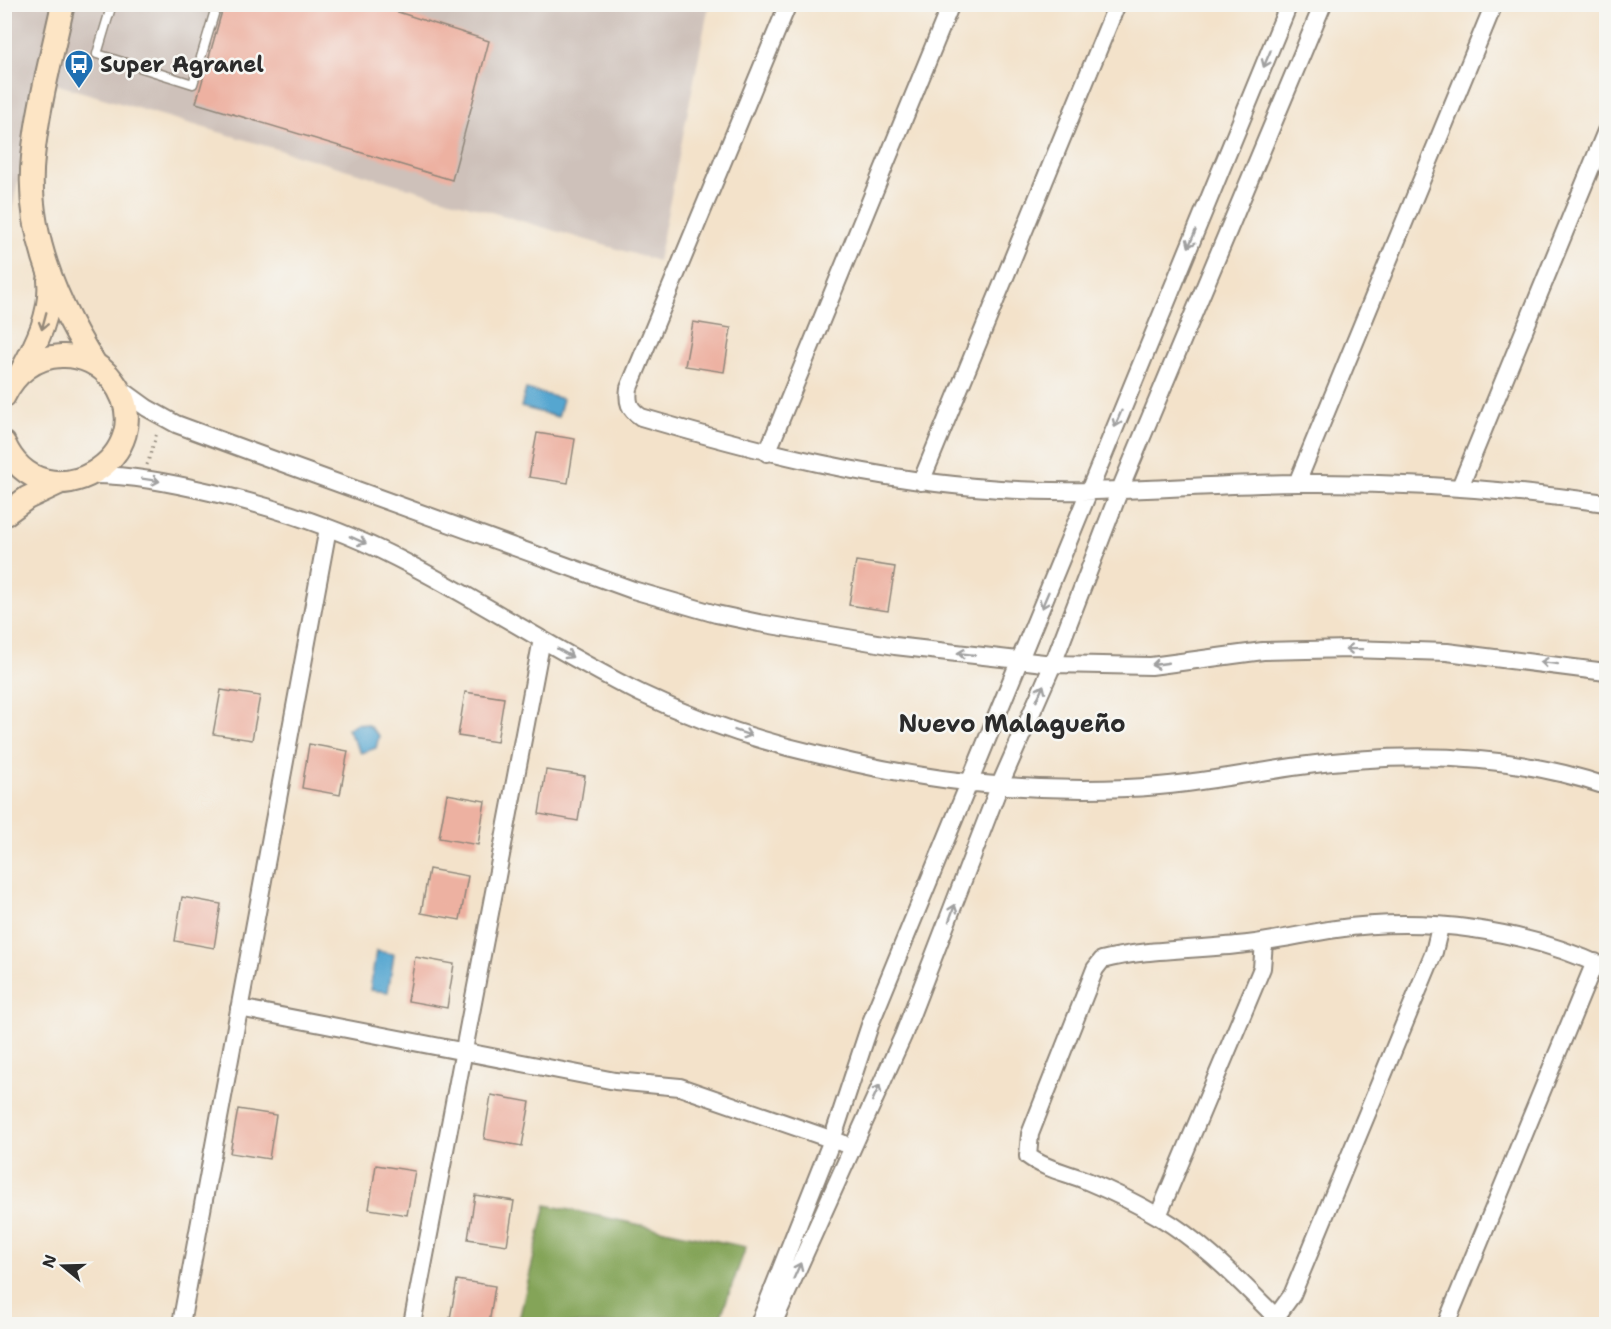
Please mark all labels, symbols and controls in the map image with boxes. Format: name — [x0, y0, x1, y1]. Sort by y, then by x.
bus stop icon: Super Agranel — [63, 48, 95, 90]
one-way arrow — [1261, 49, 1272, 67]
place label: Super Agranel — [100, 50, 264, 79]
one-way arrow — [1186, 229, 1197, 247]
one-way arrow — [37, 311, 49, 330]
one-way arrow — [1112, 409, 1123, 428]
one-way arrow — [140, 475, 160, 486]
one-way arrow — [348, 534, 366, 546]
one-way arrow — [1039, 590, 1050, 609]
one-way arrow — [1345, 643, 1365, 655]
one-way arrow — [556, 648, 574, 659]
one-way arrow — [957, 649, 976, 660]
one-way arrow — [1539, 657, 1559, 668]
one-way arrow — [1151, 659, 1171, 670]
one-way arrow — [1035, 685, 1046, 703]
district label: Nuevo Malagueño — [898, 708, 1126, 740]
one-way arrow — [733, 728, 752, 739]
one-way arrow — [947, 904, 958, 923]
one-way arrow — [872, 1084, 883, 1102]
north arrow — [33, 1236, 93, 1296]
text: N — [37, 1252, 61, 1271]
one-way arrow — [792, 1262, 803, 1281]

